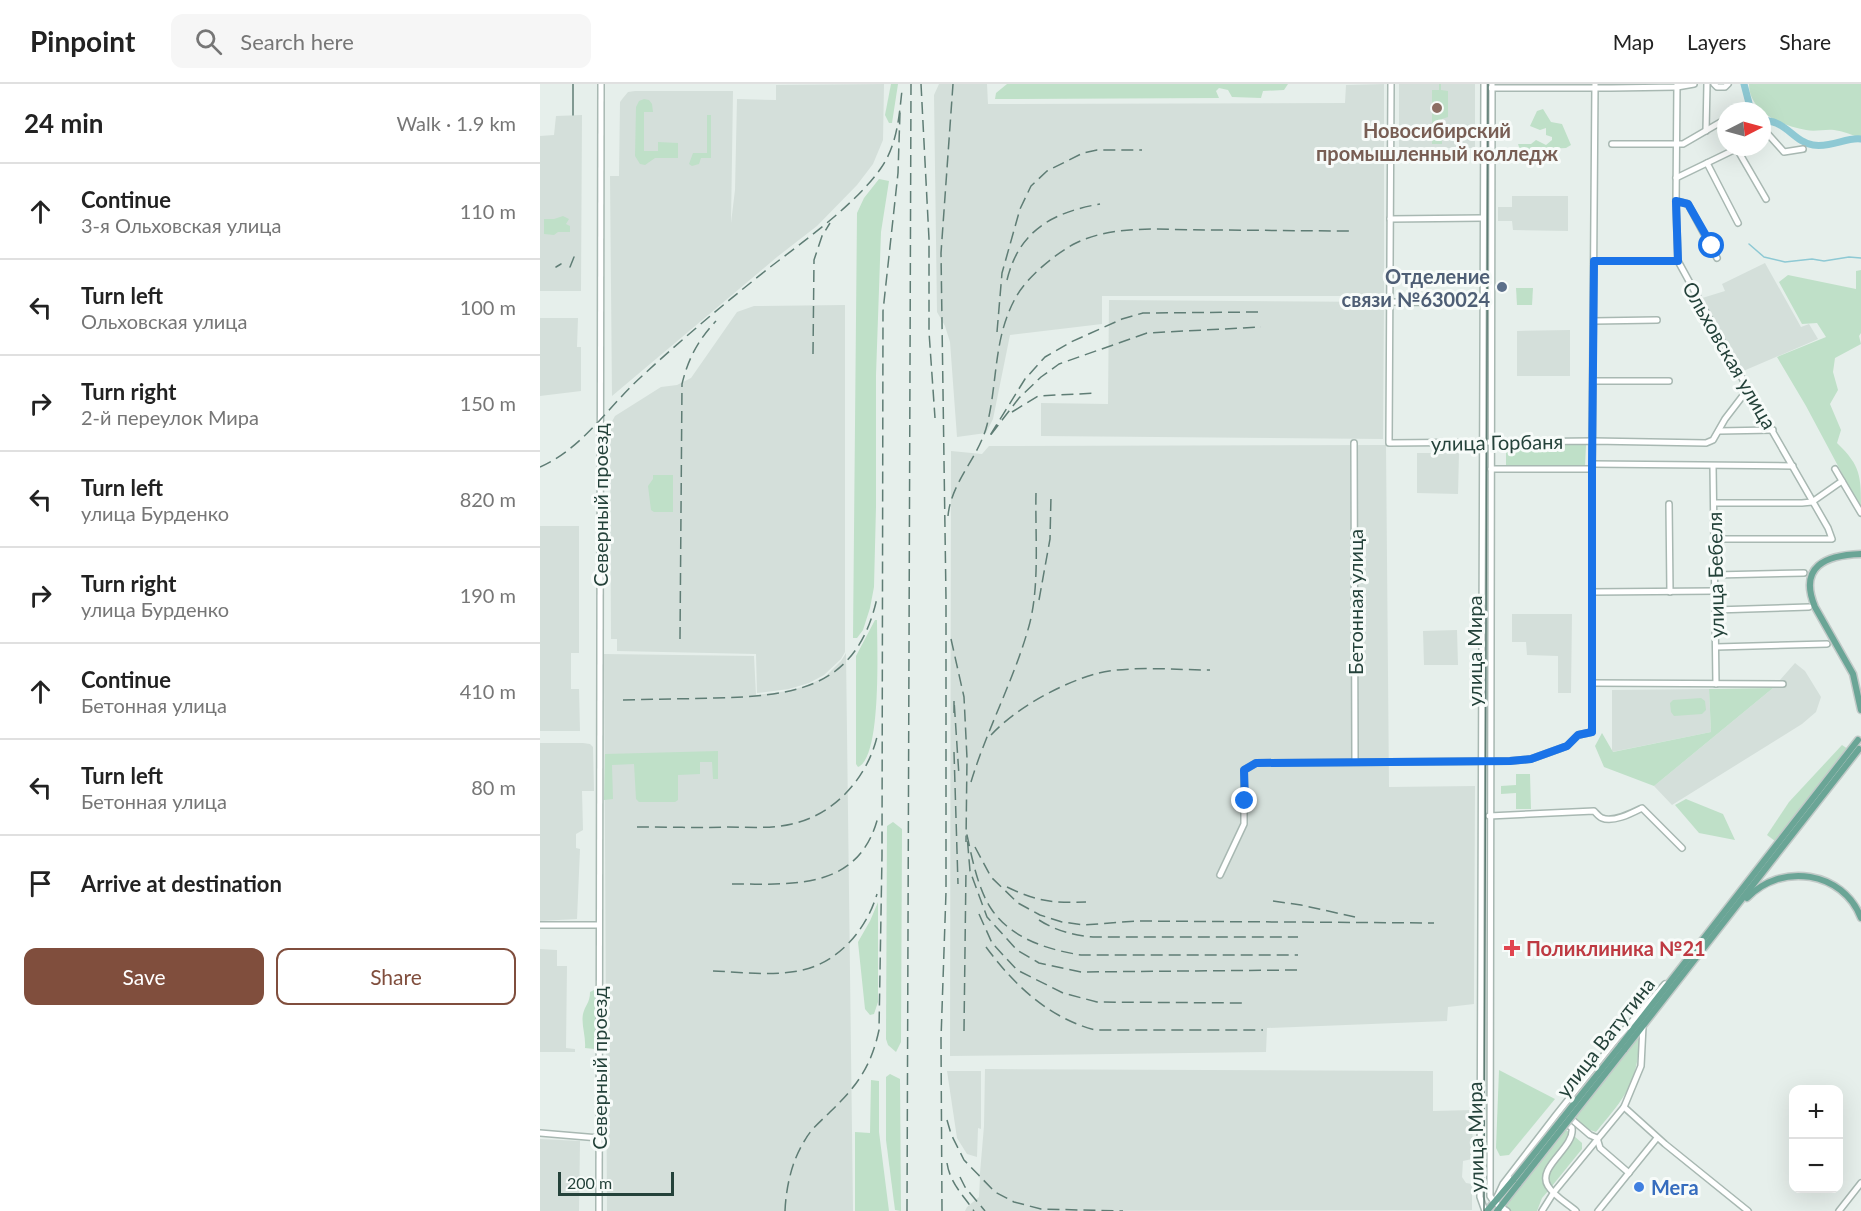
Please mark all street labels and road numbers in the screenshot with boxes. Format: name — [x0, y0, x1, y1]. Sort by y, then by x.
street label: Ольховская улица — [1678, 277, 1782, 433]
street label: Северный проезд — [588, 423, 612, 587]
street label: улица Горбаня — [1431, 429, 1563, 455]
street label: улица Бебеля — [1702, 512, 1728, 638]
street label: Бетонная улица — [1343, 529, 1367, 675]
street label: улица Мира — [1462, 596, 1486, 706]
street label: улица Ватутина — [1551, 972, 1659, 1102]
street label: Северный проезд — [587, 986, 611, 1150]
street label: улица Мира — [1462, 1081, 1488, 1193]

